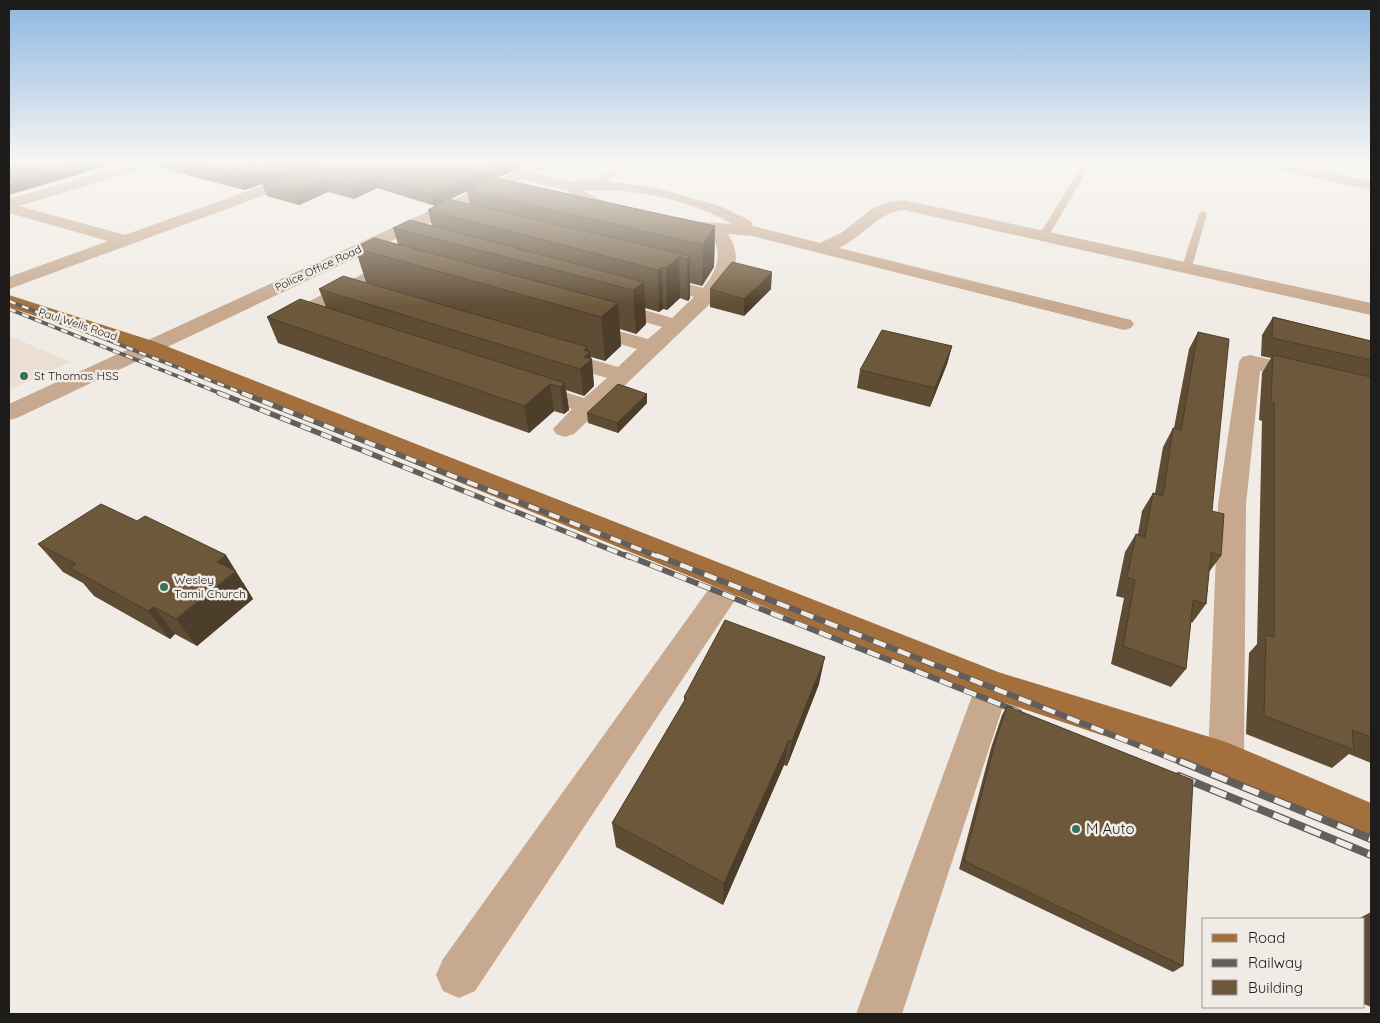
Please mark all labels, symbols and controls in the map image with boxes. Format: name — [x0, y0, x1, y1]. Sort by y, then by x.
street label: Police Office Road — [273, 242, 363, 294]
street label: Paul Wells Road — [37, 305, 119, 343]
place label: St Thomas HSS — [34, 368, 119, 383]
marker: St Thomas HSS — [18, 370, 30, 382]
place label: Wesley Tamil Church — [174, 572, 246, 601]
marker: Wesley Tamil Church — [158, 581, 170, 593]
place label: M Auto — [1086, 819, 1135, 838]
marker: M Auto — [1070, 823, 1082, 835]
legend — [1202, 918, 1365, 1008]
text: Road — [1248, 928, 1285, 947]
text: Railway — [1248, 953, 1303, 972]
text: Building — [1248, 978, 1303, 997]

